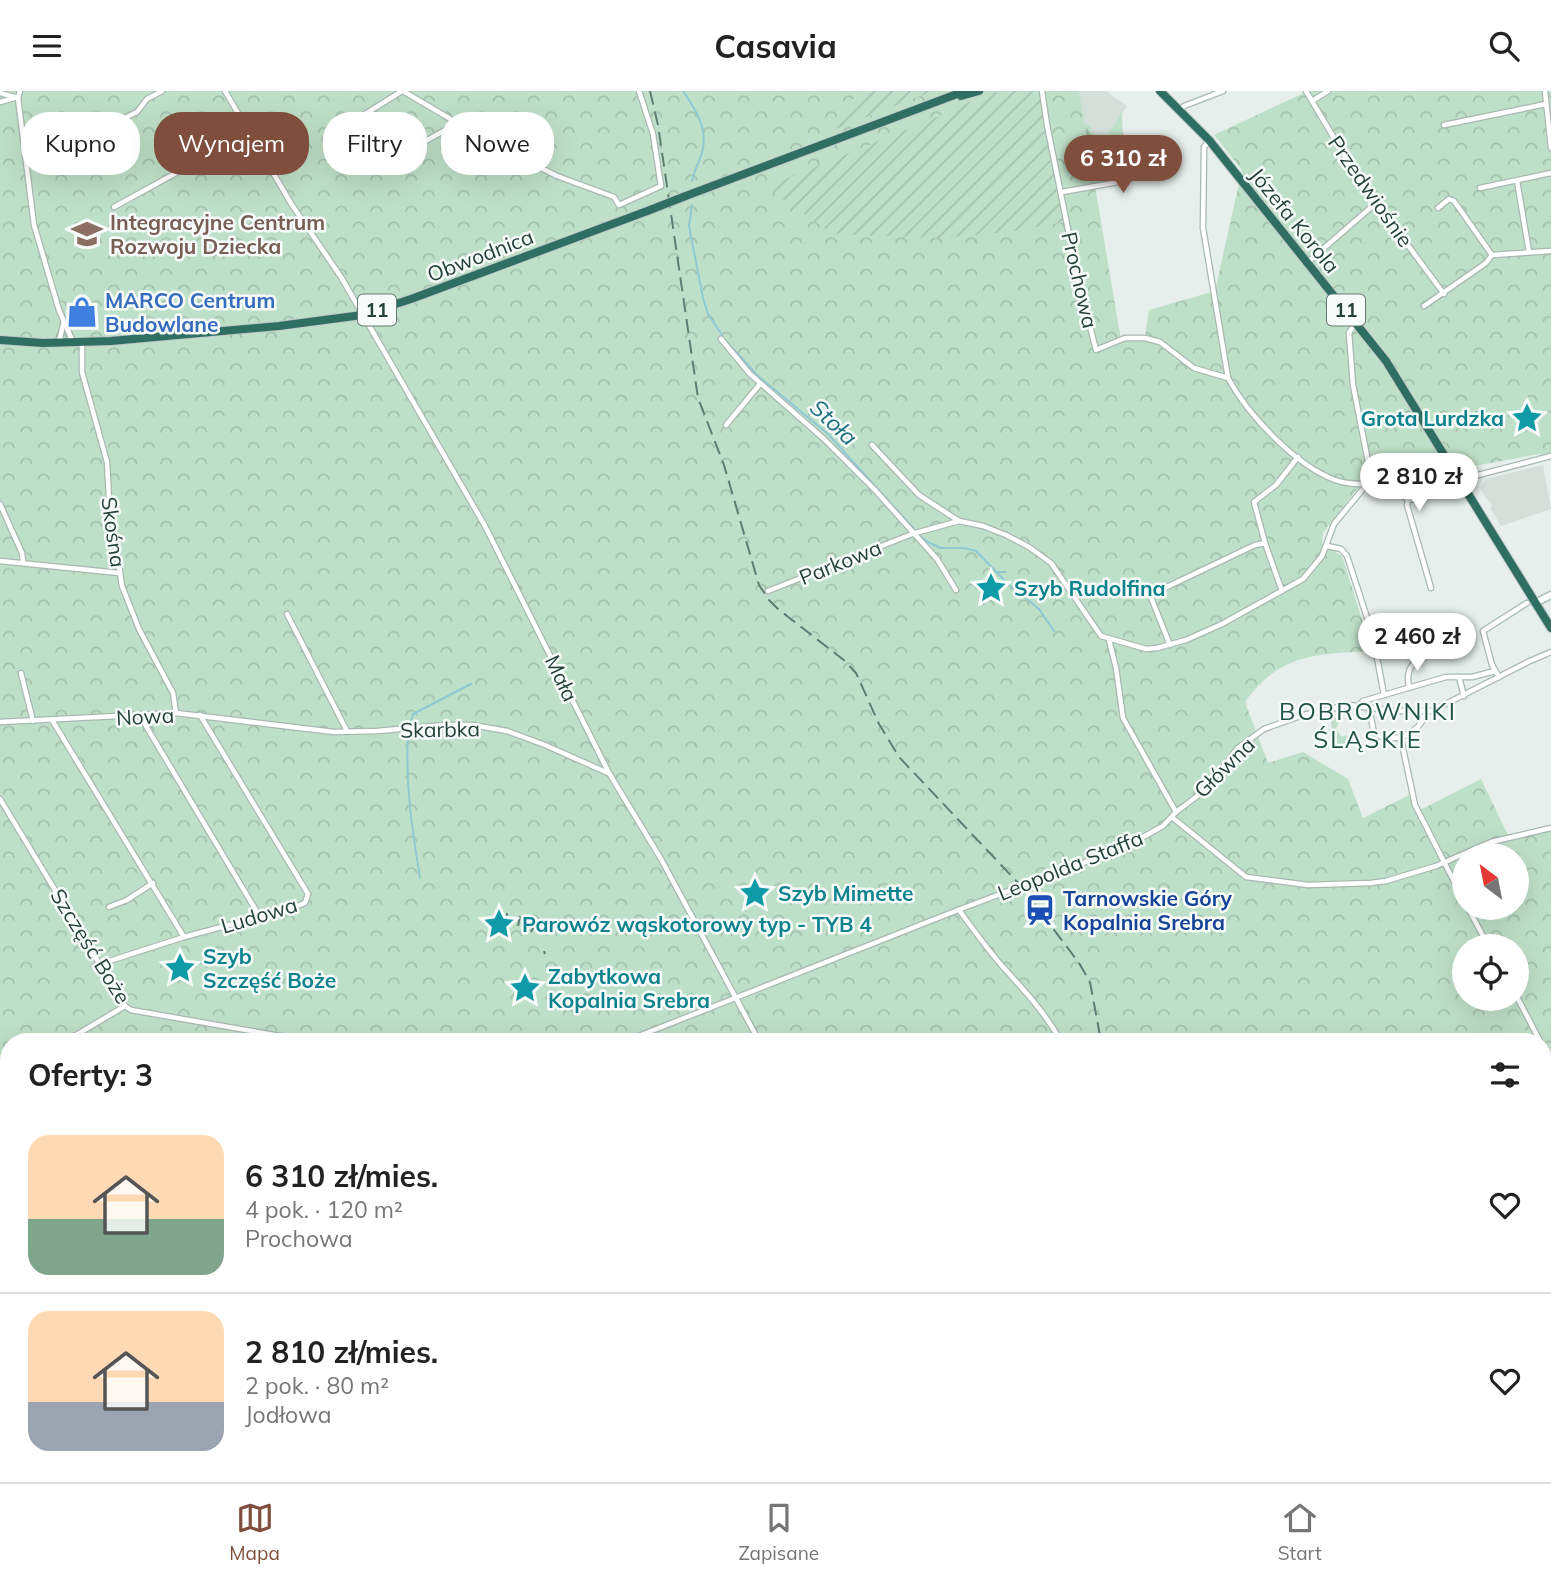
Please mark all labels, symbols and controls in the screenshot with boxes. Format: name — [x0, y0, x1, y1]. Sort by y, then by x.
text: Casavia — [714, 26, 837, 66]
icon: menu — [28, 27, 66, 65]
icon: search — [1485, 27, 1523, 65]
chip: Kupno — [21, 112, 140, 175]
chip: Wynajem — [154, 112, 309, 175]
chip: Filtry — [323, 112, 427, 175]
chip: Nowe — [441, 112, 554, 175]
street label: Przedwiośnie — [1323, 130, 1419, 252]
pin: 6 310 zł — [1051, 135, 1195, 195]
text: 6 310 zł — [1080, 143, 1166, 172]
street label: Józefa Korola — [1245, 162, 1345, 278]
place label: Integracyjne Centrum Rozwoju Dziecka — [110, 209, 325, 259]
school or university icon: Integracyjne Centrum Rozwoju Dziecka — [70, 217, 104, 251]
street label: Obwodnica — [423, 223, 537, 287]
street label: Prochowa — [1056, 229, 1104, 331]
place label: MARCO Centrum Budowlane — [105, 287, 275, 337]
shop icon: MARCO Centrum Budowlane — [65, 295, 99, 329]
road number: 11 — [358, 295, 396, 325]
road number: 11 — [1327, 295, 1365, 325]
water label: Stoła — [804, 393, 864, 451]
place icon: Grota Lurdzka — [1510, 401, 1544, 435]
place label: Grota Lurdzka — [1361, 405, 1504, 431]
pin: 2 810 zł — [1347, 453, 1491, 513]
text: 2 810 zł — [1376, 461, 1462, 490]
street label: Skośna — [96, 495, 132, 569]
street label: Parkowa — [795, 534, 885, 590]
place icon: Szyb Rudolfina — [974, 571, 1008, 605]
place label: Szyb Rudolfina — [1014, 575, 1166, 601]
pin: 2 460 zł — [1345, 613, 1489, 673]
text: 2 460 zł — [1374, 621, 1460, 650]
street label: Mała — [540, 651, 584, 705]
district label: BOBROWNIKI ŚLĄSKIE — [1279, 696, 1457, 754]
street label: Nowa — [115, 701, 175, 731]
street label: Skarbka — [400, 715, 480, 743]
street label: Główna — [1188, 731, 1260, 803]
street label: Leopolda Staffa — [994, 824, 1146, 906]
north arrow — [1452, 843, 1530, 921]
map controls — [1452, 843, 1529, 1011]
place icon: Szyb Mimette — [738, 876, 772, 910]
place label: Szyb Mimette — [778, 880, 913, 906]
street label: Szczęść Boże — [45, 884, 137, 1008]
place label: Tarnowskie Góry Kopalnia Srebra — [1063, 885, 1233, 935]
street label: Ludowa — [218, 891, 300, 939]
station icon: Tarnowskie Góry Kopalnia Srebra — [1023, 893, 1057, 927]
place icon: Parowóz wąskotorowy typ - TYB 4 — [482, 907, 516, 941]
place label: Parowóz wąskotorowy typ - TYB 4 — [522, 911, 872, 937]
button: locate — [1452, 934, 1529, 1011]
place label: Szyb Szczęść Boże — [203, 943, 336, 993]
place icon: Szyb Szczęść Boże — [163, 951, 197, 985]
place label: Zabytkowa Kopalnia Srebra — [548, 963, 710, 1013]
place icon: Zabytkowa Kopalnia Srebra — [508, 971, 542, 1005]
text: Oferty: 3 — [28, 1056, 153, 1094]
icon: filters — [1486, 1056, 1524, 1094]
text: 6 310 zł/mies. — [245, 1157, 438, 1195]
icon: home — [84, 1163, 168, 1247]
icon: heart — [1486, 1186, 1524, 1224]
text: 4 pok. · 120 m² — [245, 1195, 403, 1224]
text: Prochowa — [245, 1224, 352, 1253]
text: 2 810 zł/mies. — [245, 1333, 438, 1371]
icon: home — [84, 1339, 168, 1423]
icon: heart — [1486, 1362, 1524, 1400]
text: 2 pok. · 80 m² — [245, 1371, 389, 1400]
text: Jodłowa — [245, 1400, 332, 1429]
tab: Mapa — [229, 1499, 280, 1565]
tab: Zapisane — [738, 1499, 819, 1565]
tab: Start — [1278, 1499, 1322, 1565]

